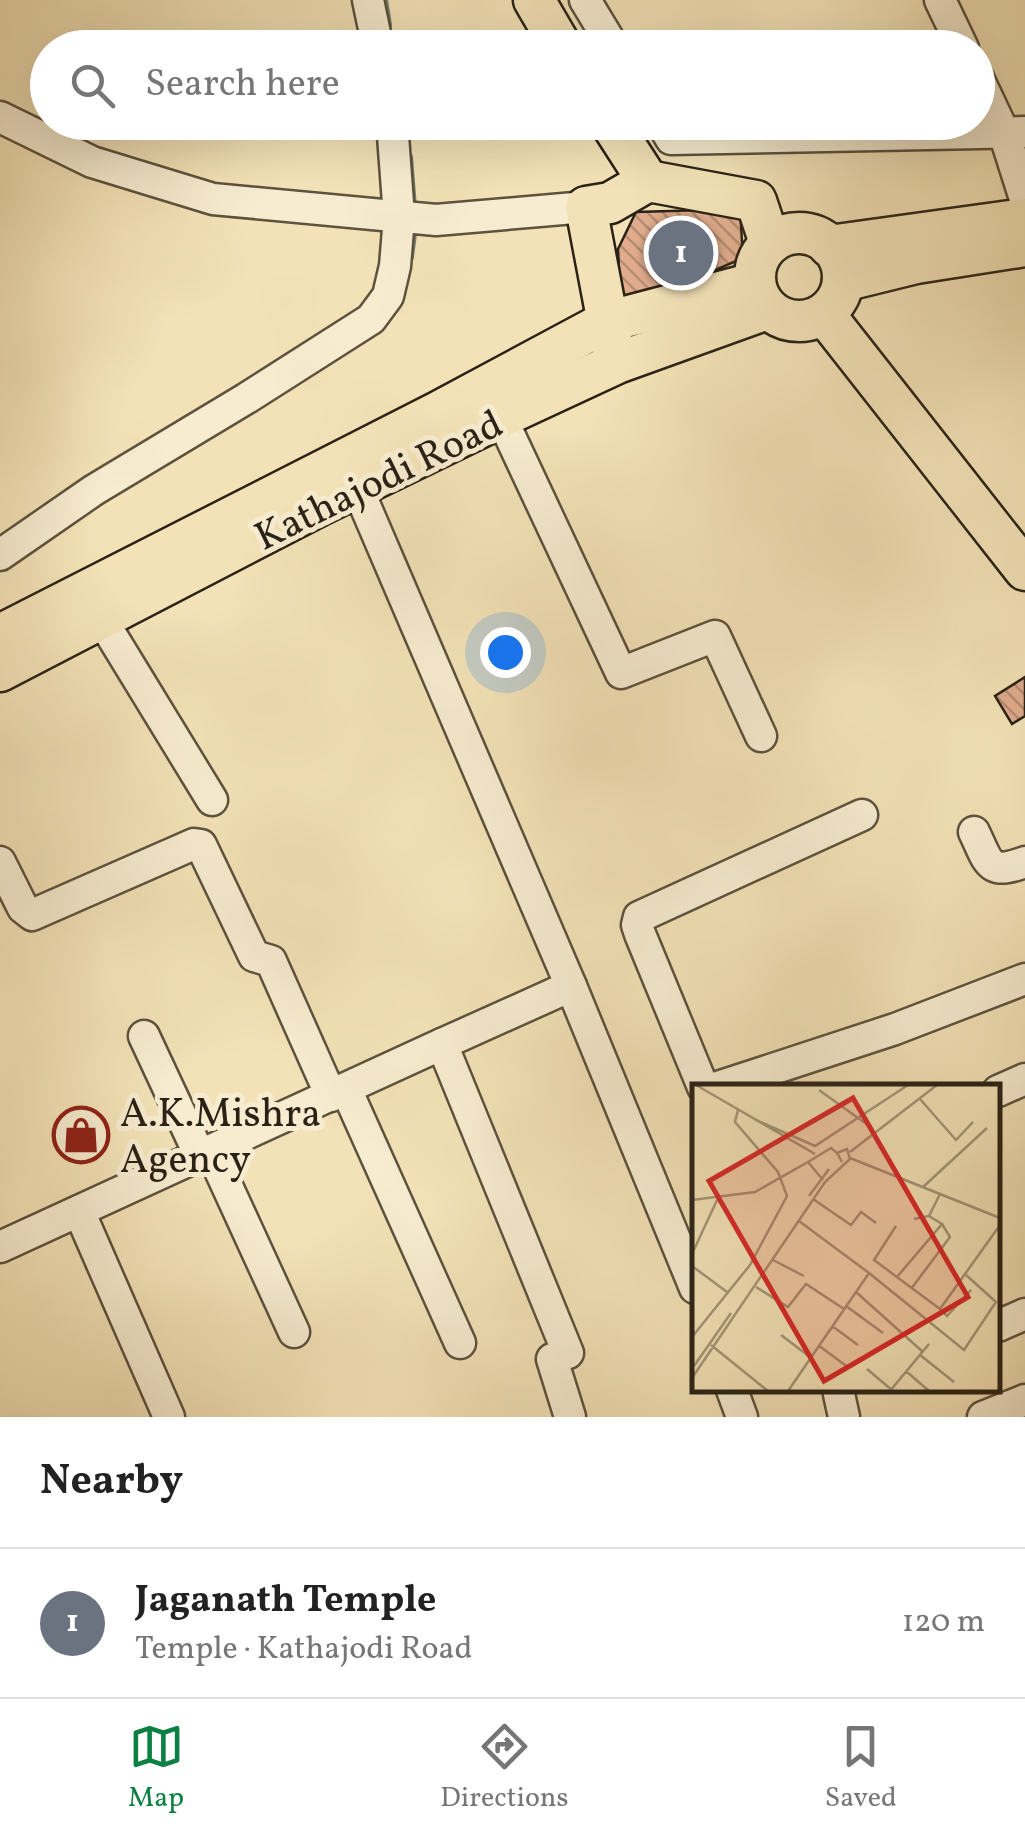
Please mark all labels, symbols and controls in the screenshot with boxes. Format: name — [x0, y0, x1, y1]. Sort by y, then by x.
search box — [30, 30, 995, 140]
icon: search — [65, 58, 120, 113]
text: Search here — [145, 59, 340, 112]
pin: 1 — [648, 216, 714, 290]
street label: Kathajodi Road — [246, 398, 513, 567]
your location — [480, 627, 531, 678]
inset map — [692, 1084, 1000, 1392]
place label: A.K.Mishra Agency — [120, 1088, 321, 1190]
shop icon: A.K.Mishra Agency — [51, 1105, 111, 1165]
text: Nearby — [40, 1453, 183, 1512]
text: Jaganath Temple — [135, 1575, 437, 1628]
text: 1 — [66, 1601, 79, 1645]
text: 120 m — [902, 1601, 985, 1645]
text: Temple · Kathajodi Road — [135, 1628, 473, 1672]
tab: Map — [128, 1719, 184, 1818]
tab: Directions — [440, 1719, 569, 1818]
tab: Saved — [825, 1719, 897, 1818]

